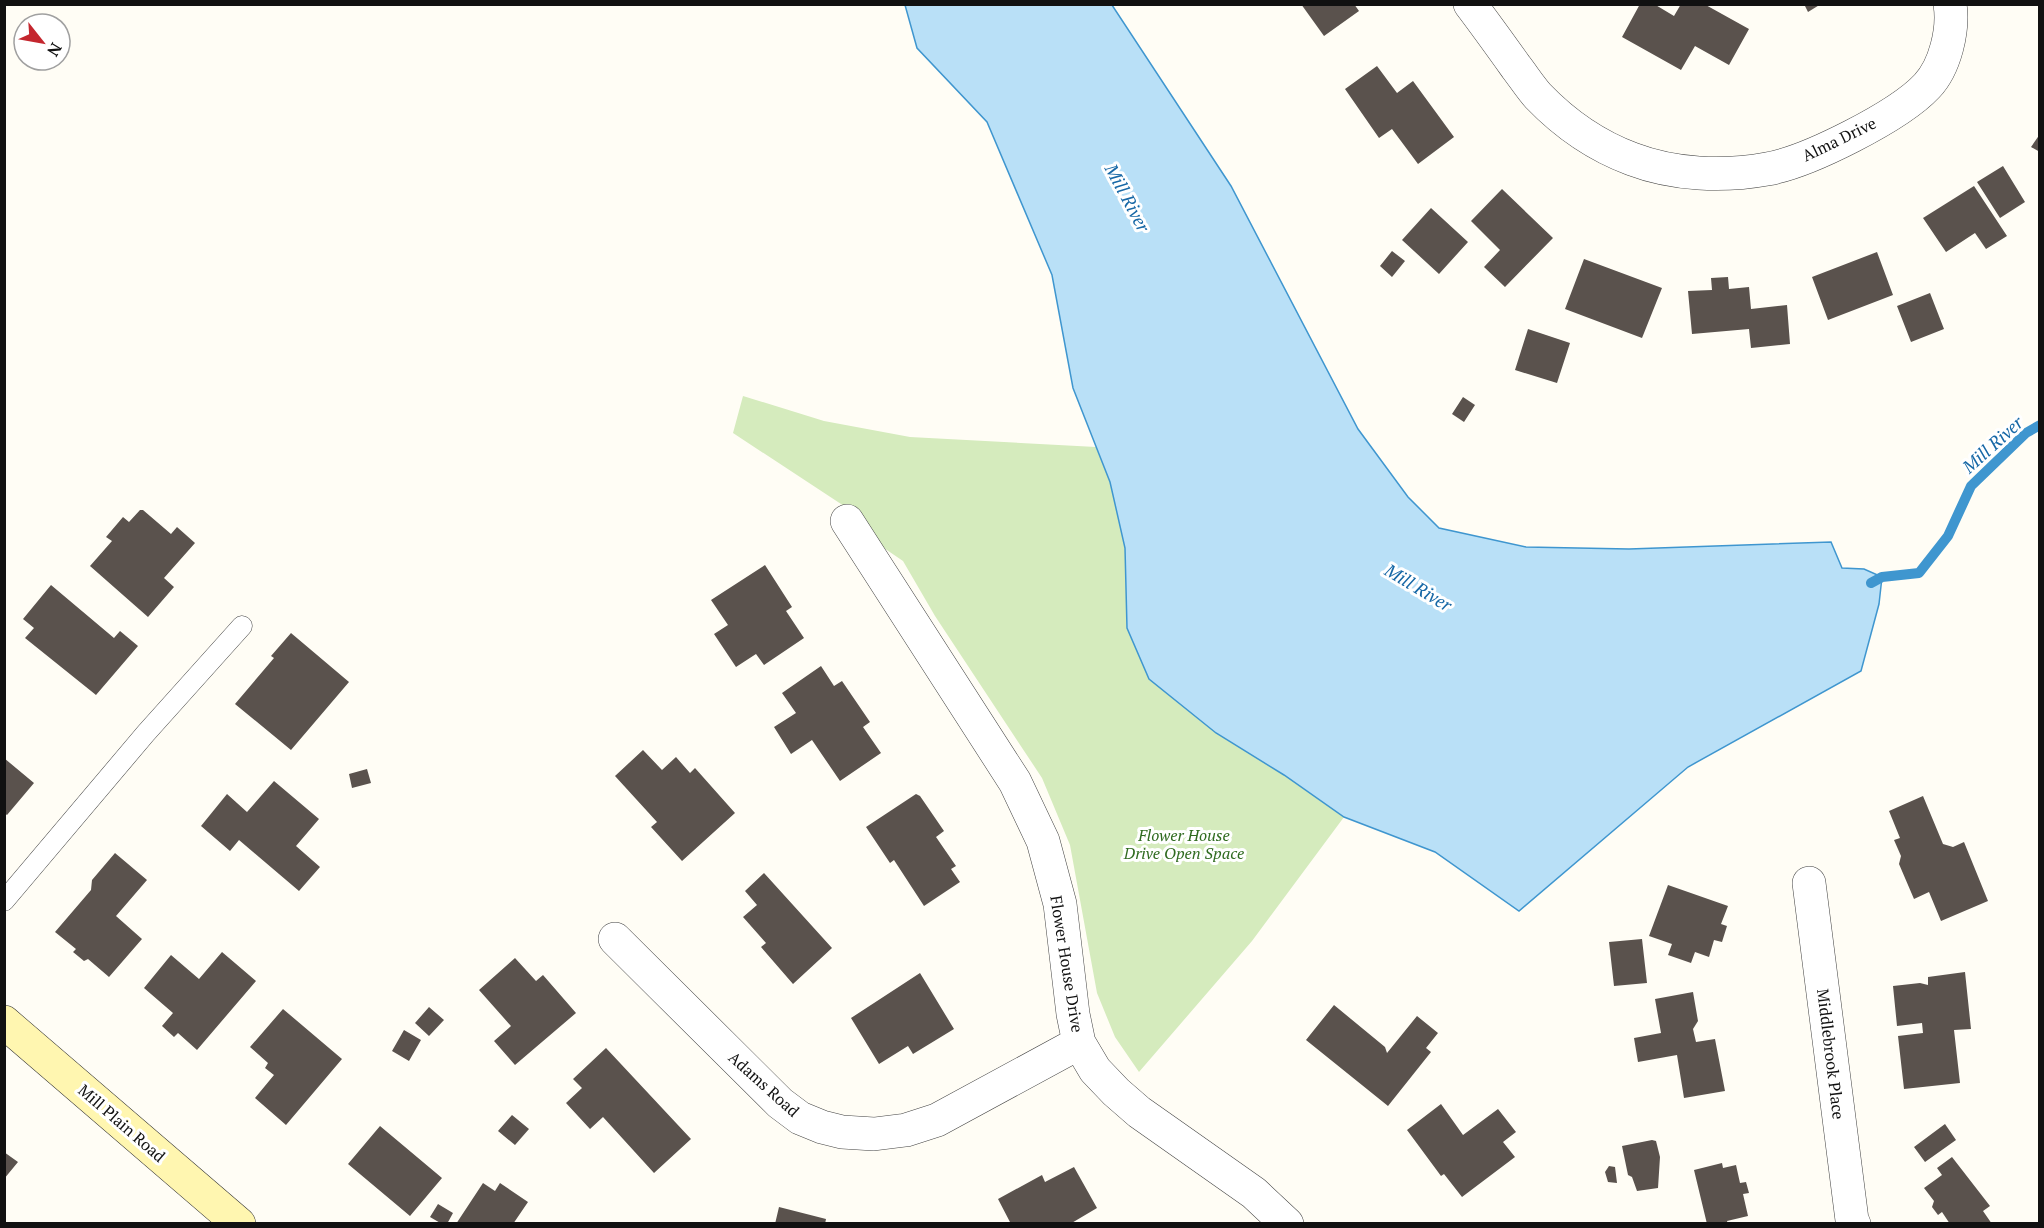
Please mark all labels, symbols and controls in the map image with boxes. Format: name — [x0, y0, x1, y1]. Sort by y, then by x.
north arrow — [12, 12, 72, 72]
text: N — [42, 39, 67, 61]
street label: Alma Drive — [1798, 112, 1880, 166]
water label: Mill River — [1099, 158, 1156, 237]
water label: Mill River — [1956, 410, 2029, 479]
water label: Mill River — [1380, 557, 1457, 617]
park label: Flower House Drive Open Space — [1123, 824, 1244, 864]
street label: Flower House Drive — [1045, 894, 1089, 1034]
street label: Middlebrook Place — [1812, 987, 1850, 1121]
street label: Adams Road — [724, 1046, 804, 1122]
street label: Mill Plain Road — [74, 1079, 170, 1167]

